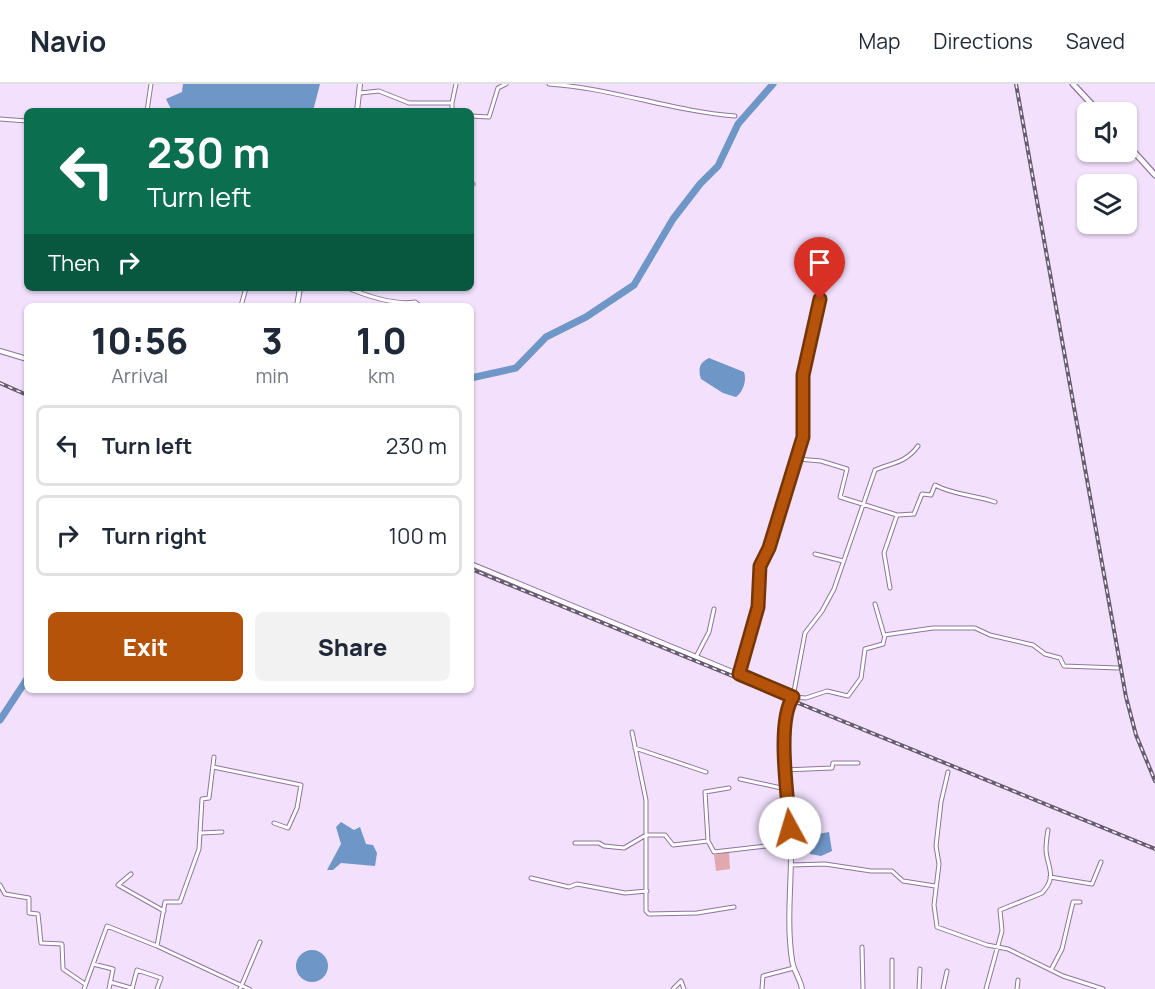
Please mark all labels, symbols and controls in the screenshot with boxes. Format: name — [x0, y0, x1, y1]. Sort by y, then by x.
text: Navio — [30, 22, 106, 60]
text: Map — [859, 27, 900, 55]
text: Directions — [933, 27, 1033, 55]
text: Saved — [1066, 27, 1125, 55]
map controls — [1077, 102, 1137, 234]
button: sound — [1077, 102, 1137, 162]
text: 230 m — [147, 123, 270, 181]
icon: left — [48, 132, 126, 210]
button: layers — [1077, 174, 1137, 234]
text: Turn left — [147, 178, 251, 215]
pin — [794, 237, 845, 299]
icon: right — [112, 246, 145, 279]
icon: arrive — [803, 246, 836, 279]
text: Then — [48, 248, 100, 278]
text: 10:56 — [91, 316, 188, 365]
text: 3 — [262, 316, 283, 365]
text: 1.0 — [356, 316, 407, 365]
text: Arrival — [111, 362, 168, 389]
text: min — [255, 362, 289, 389]
text: km — [368, 362, 395, 389]
icon: left — [51, 429, 84, 462]
text: Turn left — [102, 431, 192, 461]
text: 230 m — [386, 431, 447, 461]
icon: right — [51, 519, 84, 552]
text: Turn right — [102, 521, 207, 551]
text: 100 m — [389, 521, 447, 551]
button: Exit — [48, 612, 243, 681]
button: Share — [255, 612, 450, 681]
position arrow — [758, 796, 822, 860]

